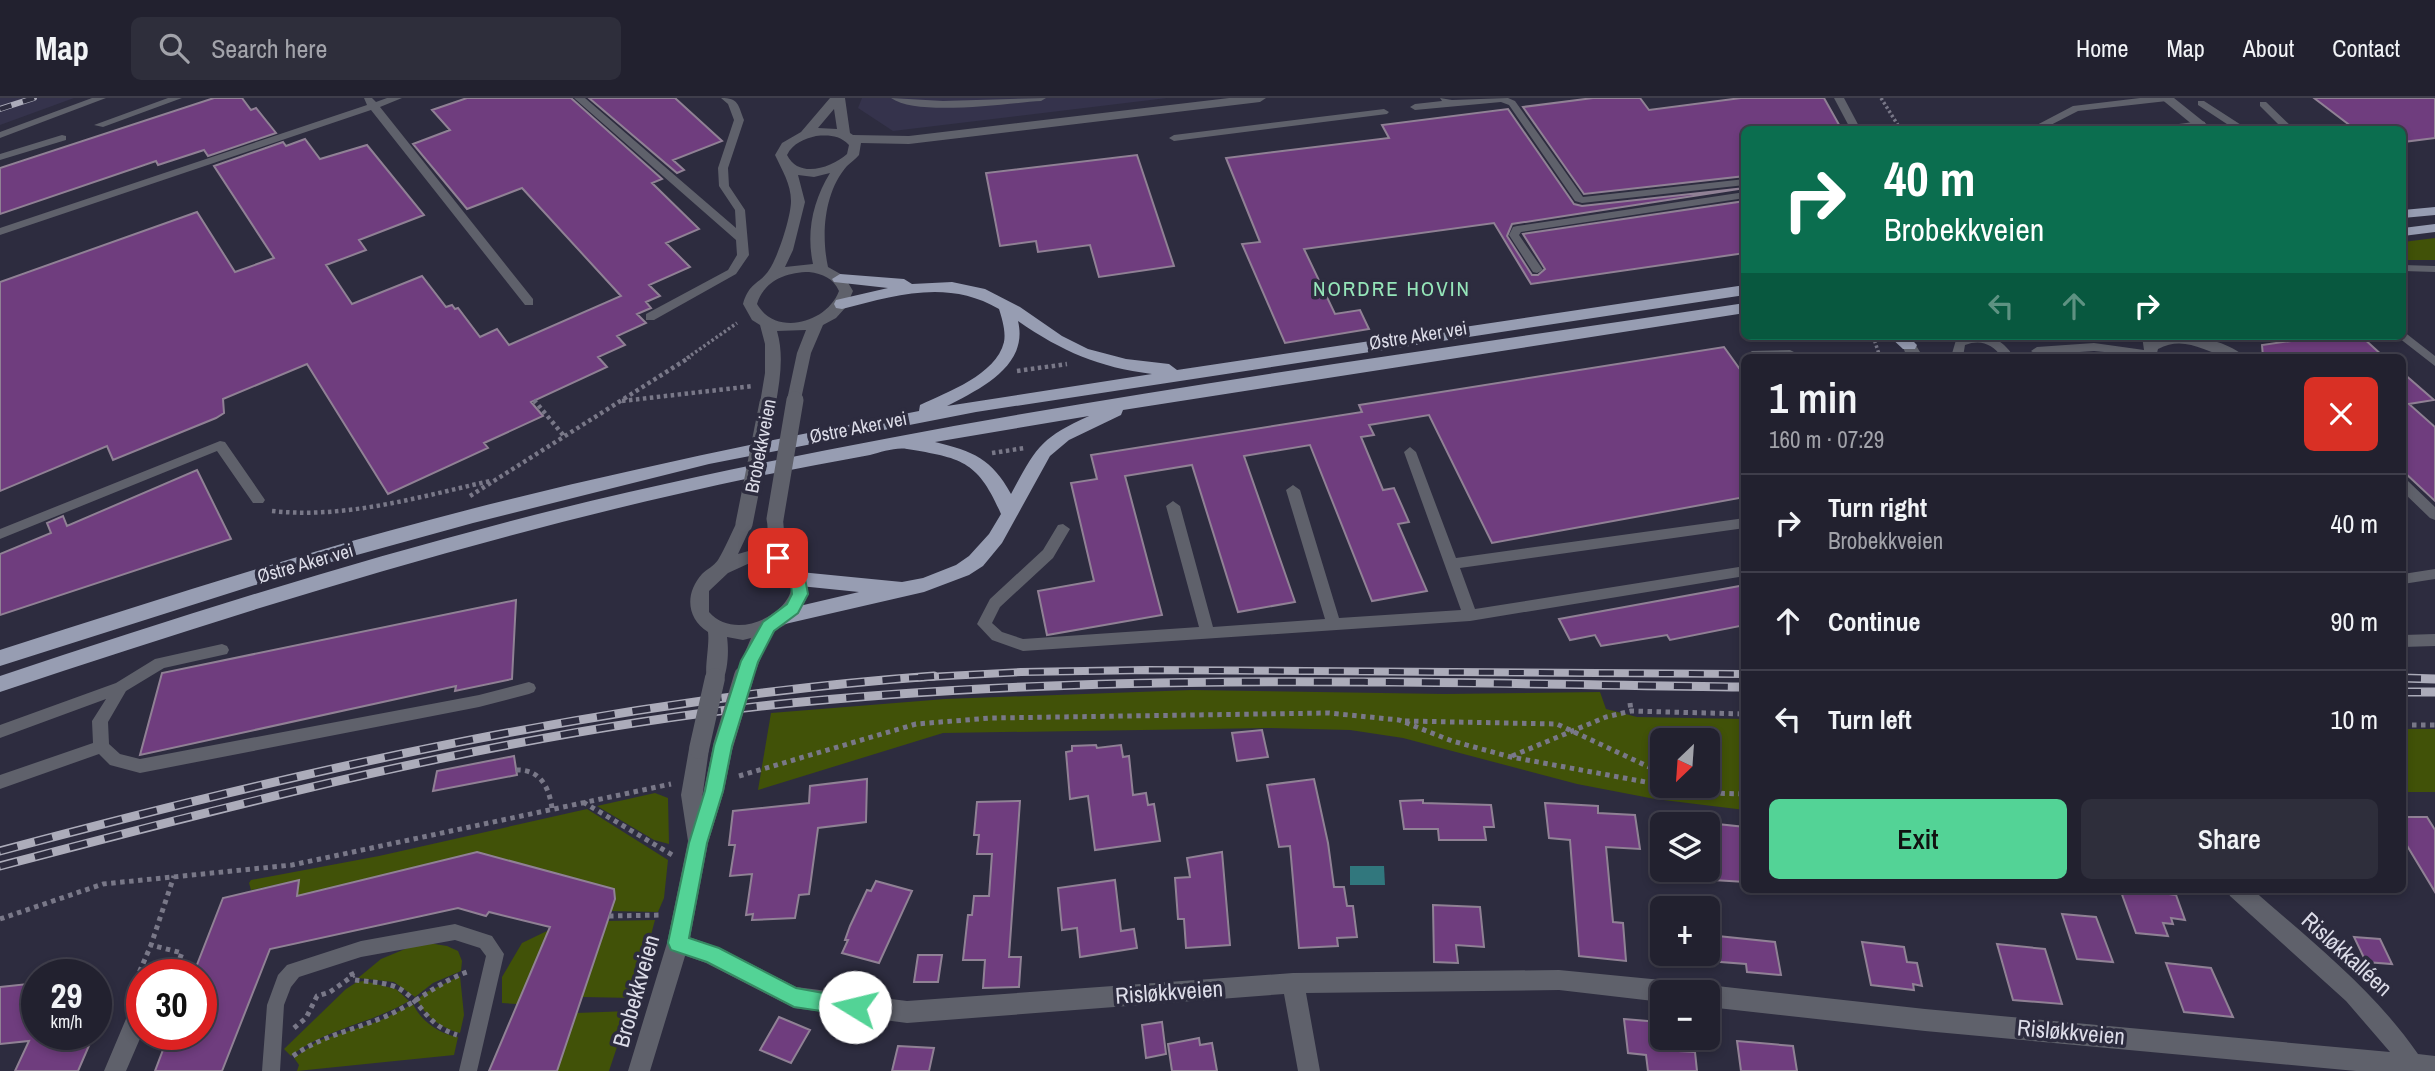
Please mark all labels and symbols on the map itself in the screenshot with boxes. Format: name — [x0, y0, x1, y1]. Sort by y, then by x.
district label: NORDRE HOVIN — [1313, 274, 1471, 303]
street label: Østre Aker vei — [1367, 314, 1469, 356]
street label: Brobekkveien — [738, 397, 782, 495]
street label: Østre Aker vei — [807, 405, 909, 449]
pin — [748, 528, 808, 588]
street label: Østre Aker vei — [254, 537, 356, 589]
north arrow — [1650, 728, 1720, 798]
street label: Risløkkalléen — [2295, 905, 2399, 1003]
street label: Brobekkveien — [605, 931, 666, 1051]
speed limit sign: 30 — [126, 959, 217, 1050]
position arrow — [818, 970, 892, 1044]
street label: Risløkkveien — [1114, 972, 1224, 1011]
street label: Risløkkveien — [2016, 1011, 2126, 1052]

